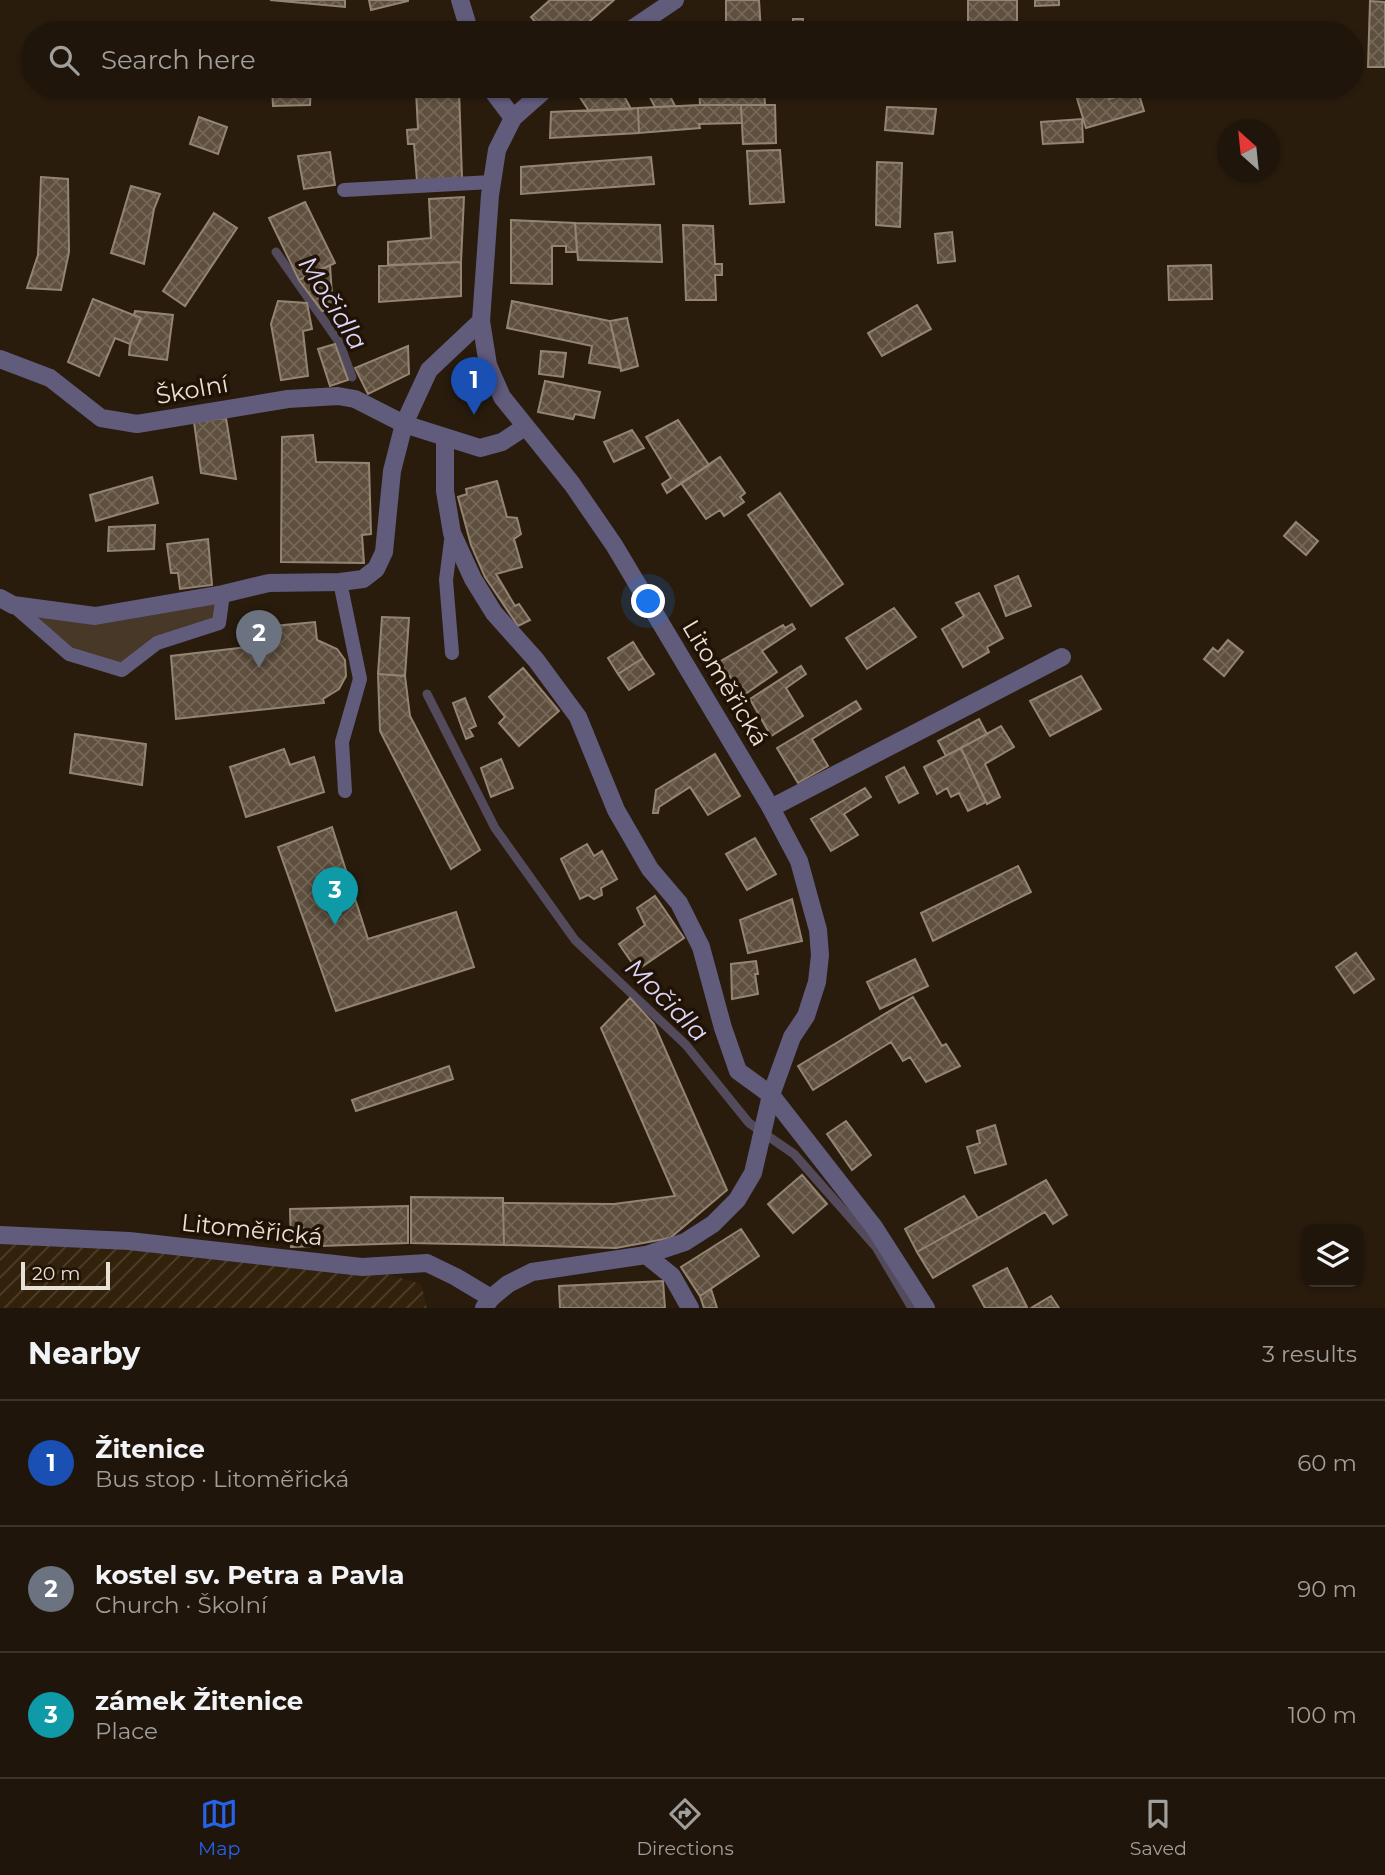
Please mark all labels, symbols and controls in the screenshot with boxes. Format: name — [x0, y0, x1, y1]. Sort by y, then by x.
search box — [21, 21, 1364, 98]
icon: search — [45, 41, 83, 79]
text: Search here — [101, 44, 256, 76]
north arrow — [1217, 119, 1280, 182]
water label: Močidla — [292, 250, 374, 356]
pin: 1 — [451, 357, 497, 415]
street label: Školní — [154, 369, 232, 410]
your location — [631, 584, 665, 618]
pin: 2 — [236, 610, 282, 668]
street label: Litoměřická — [676, 614, 774, 751]
pin: 3 — [312, 867, 358, 925]
water label: Močidla — [619, 952, 715, 1048]
street label: Litoměřická — [180, 1208, 324, 1251]
map controls — [1301, 1224, 1364, 1287]
button: layers — [1301, 1224, 1364, 1287]
scale bar — [21, 1259, 110, 1291]
text: 20 m — [32, 1262, 80, 1285]
text: Nearby — [28, 1335, 140, 1372]
text: 3 results — [1262, 1340, 1357, 1368]
text: Žitenice — [95, 1433, 205, 1465]
text: 1 — [46, 1449, 56, 1477]
text: 60 m — [1297, 1449, 1357, 1477]
text: Bus stop · Litoměřická — [95, 1465, 349, 1493]
text: kostel sv. Petra a Pavla — [95, 1559, 404, 1591]
text: 2 — [44, 1575, 58, 1603]
text: 90 m — [1297, 1575, 1357, 1603]
text: Church · Školní — [95, 1591, 267, 1619]
text: zámek Žitenice — [95, 1685, 303, 1717]
text: 3 — [44, 1701, 58, 1729]
text: 100 m — [1288, 1701, 1357, 1729]
text: Place — [95, 1717, 158, 1745]
tab: Map — [198, 1795, 240, 1860]
tab: Directions — [636, 1795, 734, 1860]
tab: Saved — [1130, 1795, 1187, 1860]

